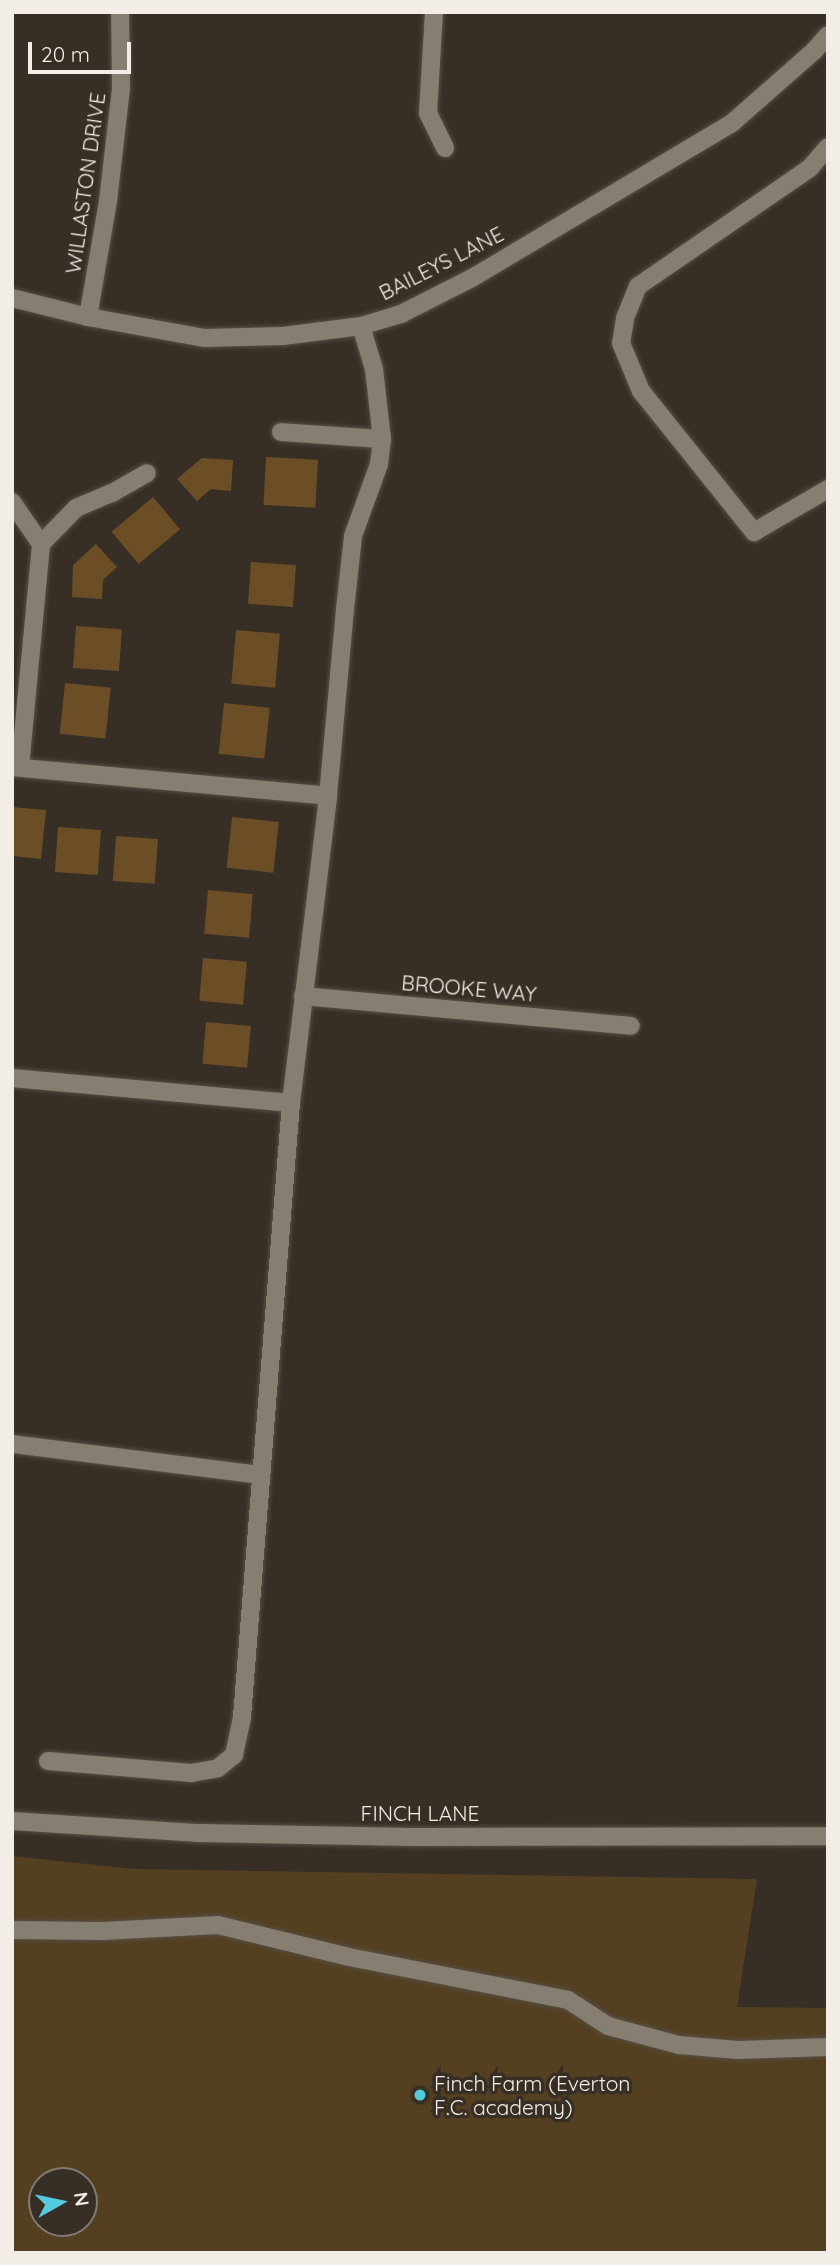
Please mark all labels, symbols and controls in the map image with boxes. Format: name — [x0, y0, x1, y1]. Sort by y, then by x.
scale bar — [32, 28, 135, 72]
text: 20 m — [41, 41, 90, 67]
street label: WILLASTON DRIVE — [60, 91, 110, 275]
street label: BAILEYS LANE — [375, 221, 507, 305]
street label: BROOKE WAY — [400, 970, 538, 1006]
street label: FINCH LANE — [361, 1800, 479, 1826]
place label: Finch Farm (Everton F.C. academy) — [434, 2070, 630, 2120]
marker: Finch Farm (Everton F.C. academy) — [412, 2087, 428, 2103]
north arrow — [28, 2167, 98, 2237]
text: N — [69, 2190, 95, 2208]

